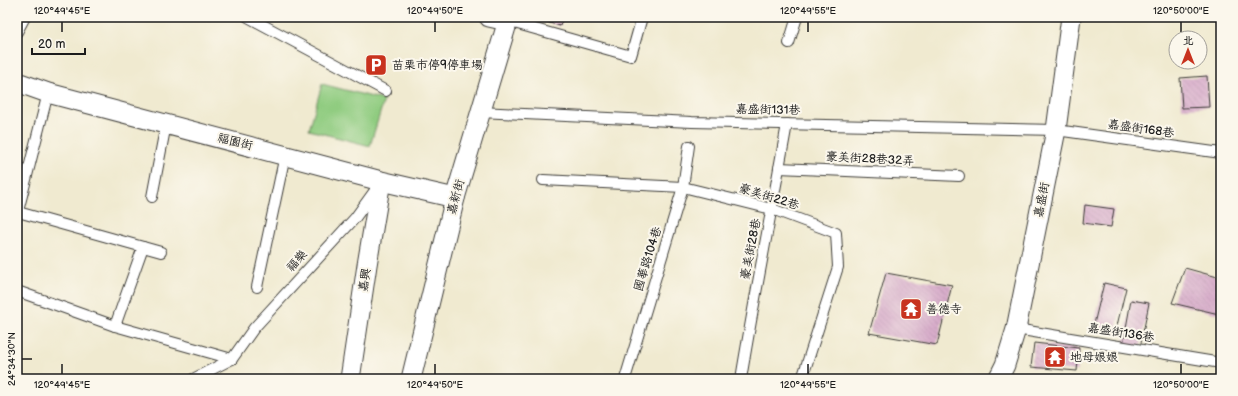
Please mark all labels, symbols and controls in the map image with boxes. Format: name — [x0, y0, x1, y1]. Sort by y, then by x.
text: 120°49'45"E — [34, 5, 91, 17]
text: 120°49'50"E — [407, 5, 464, 17]
text: 120°49'55"E — [780, 5, 836, 17]
text: 120°50'00"E — [1153, 5, 1209, 17]
scale bar — [32, 30, 85, 56]
north arrow — [1168, 30, 1208, 70]
text: 北 — [1183, 34, 1194, 47]
text: 20 m — [38, 37, 65, 52]
parking icon: 苗栗市停9停車場 — [363, 52, 389, 78]
place label: 苗栗市停9停車場 — [392, 58, 483, 73]
street label: 嘉盛街131巷 — [736, 102, 800, 118]
street label: 嘉盛街168巷 — [1107, 117, 1175, 141]
street label: 福園街 — [216, 130, 254, 154]
street label: 豪美街28巷32弄 — [825, 149, 915, 169]
street label: 嘉新街 — [444, 178, 468, 216]
street label: 豪美街22巷 — [737, 181, 801, 213]
street label: 嘉盛街 — [1031, 181, 1053, 219]
street label: 豪美街28巷 — [738, 217, 764, 281]
street label: 國華路104巷 — [631, 225, 665, 293]
street label: 福樂 — [283, 247, 311, 275]
street label: 嘉興 — [356, 267, 374, 293]
temple icon: 善德寺 — [898, 296, 924, 322]
place label: 善德寺 — [926, 302, 962, 317]
street label: 嘉盛街136巷 — [1087, 320, 1155, 346]
text: 24°34'30"N — [6, 332, 18, 386]
temple icon: 地母娘娘 — [1042, 344, 1068, 370]
place label: 地母娘娘 — [1070, 350, 1118, 365]
text: 120°49'45"E — [34, 379, 91, 391]
text: 120°49'50"E — [407, 379, 464, 391]
text: 120°49'55"E — [780, 379, 836, 391]
text: 120°50'00"E — [1153, 379, 1209, 391]

